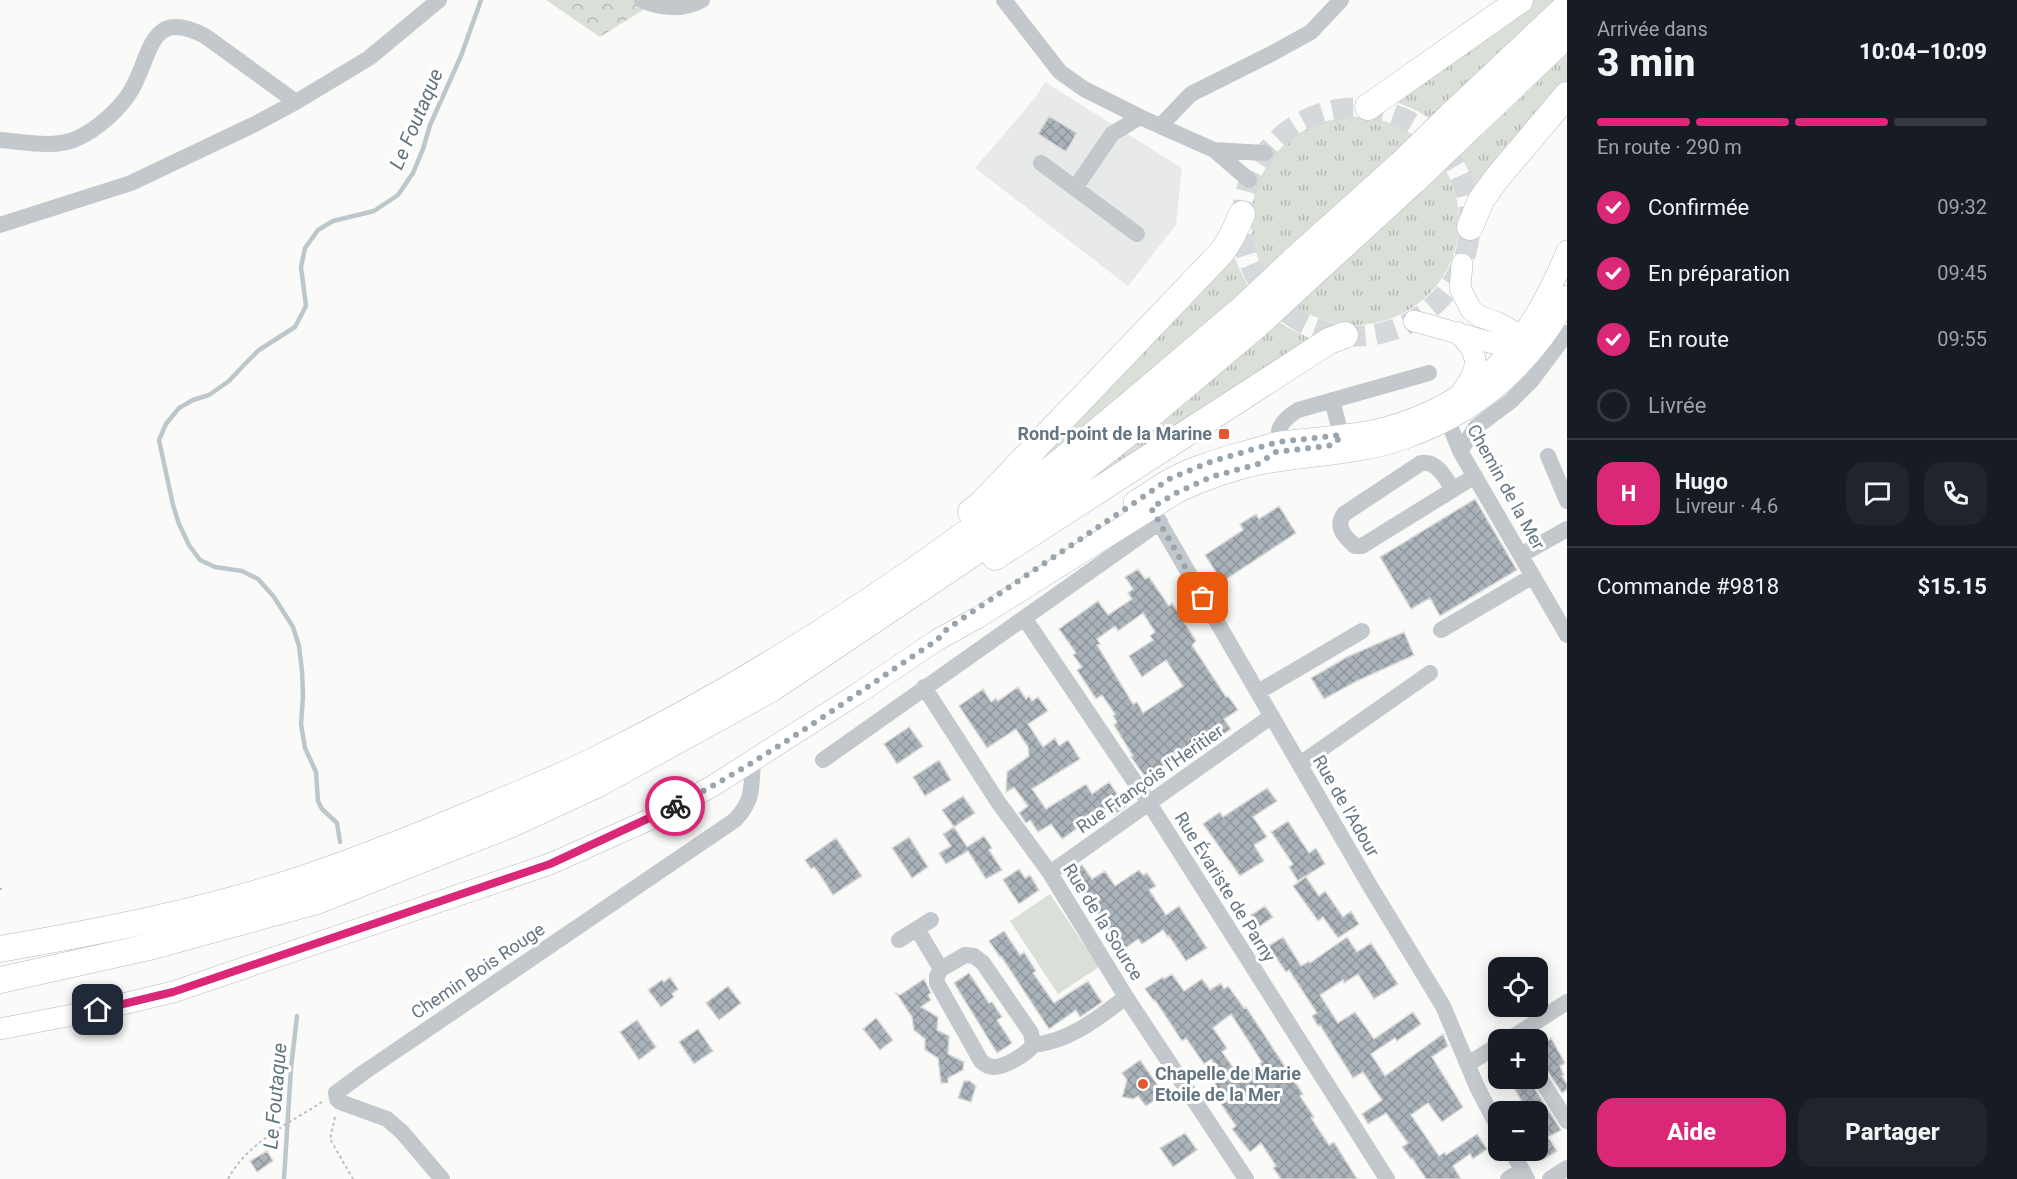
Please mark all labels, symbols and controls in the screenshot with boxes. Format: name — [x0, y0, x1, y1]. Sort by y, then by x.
text: Arrivée dans — [1597, 17, 1708, 41]
text: 10:04–10:09 — [1859, 39, 1987, 64]
text: 3 min — [1597, 40, 1695, 86]
water label: Le Foutaque — [384, 65, 448, 173]
text: En route · 290 m — [1597, 135, 1742, 159]
icon: check — [1597, 191, 1630, 224]
text: Confirmée — [1648, 195, 1749, 220]
text: 09:32 — [1937, 195, 1987, 219]
icon: check — [1597, 257, 1630, 290]
text: En préparation — [1648, 261, 1790, 286]
text: 09:45 — [1937, 261, 1987, 285]
icon: check — [1597, 323, 1630, 356]
text: En route — [1648, 327, 1729, 352]
text: 09:55 — [1937, 327, 1987, 351]
text: Livrée — [1648, 393, 1706, 418]
street label: Chemin de la Mer — [1463, 420, 1550, 553]
place label: Rond-point de la Marine — [1018, 423, 1212, 444]
marker: Rond-point de la Marine — [1217, 427, 1231, 441]
button: chat — [1846, 462, 1909, 525]
button: phone — [1924, 462, 1987, 525]
text: Hugo — [1675, 469, 1728, 494]
text: H — [1621, 481, 1636, 506]
text: Livreur · 4.6 — [1675, 494, 1778, 518]
pin — [1177, 572, 1228, 623]
text: Commande #9818 — [1597, 574, 1779, 599]
text: $15.15 — [1918, 574, 1987, 599]
icon: bag — [1186, 581, 1219, 614]
street label: Rue François l'Heritier — [1072, 720, 1227, 837]
street label: Rue de l'Adour — [1309, 751, 1384, 860]
courier — [645, 776, 705, 836]
icon: bike — [659, 790, 692, 823]
street label: Rue Évariste de Parny — [1171, 808, 1280, 966]
street label: Rue de la Source — [1059, 860, 1148, 984]
street label: Chemin Bois Rouge — [407, 918, 548, 1023]
map controls — [1488, 957, 1548, 1161]
button: locate — [1488, 957, 1548, 1017]
pin — [72, 984, 123, 1035]
icon: home — [81, 993, 114, 1026]
button: + — [1488, 1029, 1548, 1089]
water label: Le Foutaque — [258, 1042, 292, 1150]
place label: Chapelle de Marie Etoile de la Mer — [1155, 1063, 1301, 1105]
marker: Chapelle de Marie Etoile de la Mer — [1136, 1077, 1150, 1091]
button: Aide — [1597, 1098, 1786, 1167]
button: Partager — [1798, 1098, 1987, 1167]
button: − — [1488, 1101, 1548, 1161]

